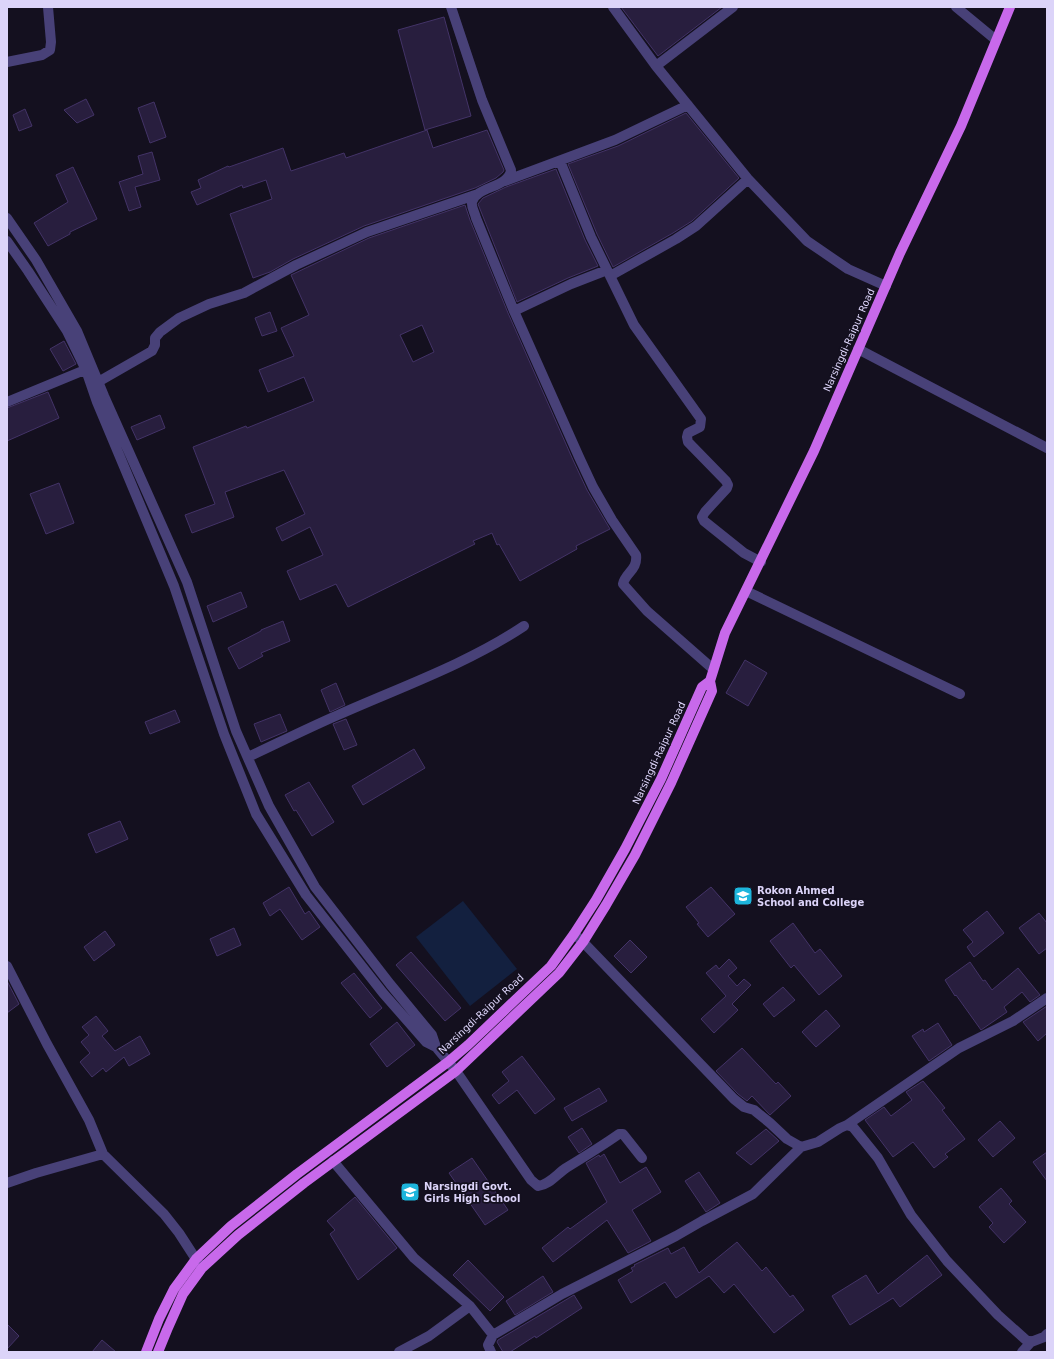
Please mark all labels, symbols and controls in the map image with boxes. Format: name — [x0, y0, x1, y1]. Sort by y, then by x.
street label: Narsingdi-Raipur Road — [821, 287, 877, 393]
street label: Narsingdi-Raipur Road — [630, 700, 688, 806]
school or university icon: Rokon Ahmed School and College — [732, 885, 754, 907]
place label: Rokon Ahmed School and College — [757, 885, 864, 908]
street label: Narsingdi-Raipur Road — [436, 972, 526, 1056]
school or university icon: Narsingdi Govt. Girls High School — [399, 1181, 421, 1203]
place label: Narsingdi Govt. Girls High School — [424, 1181, 520, 1204]

